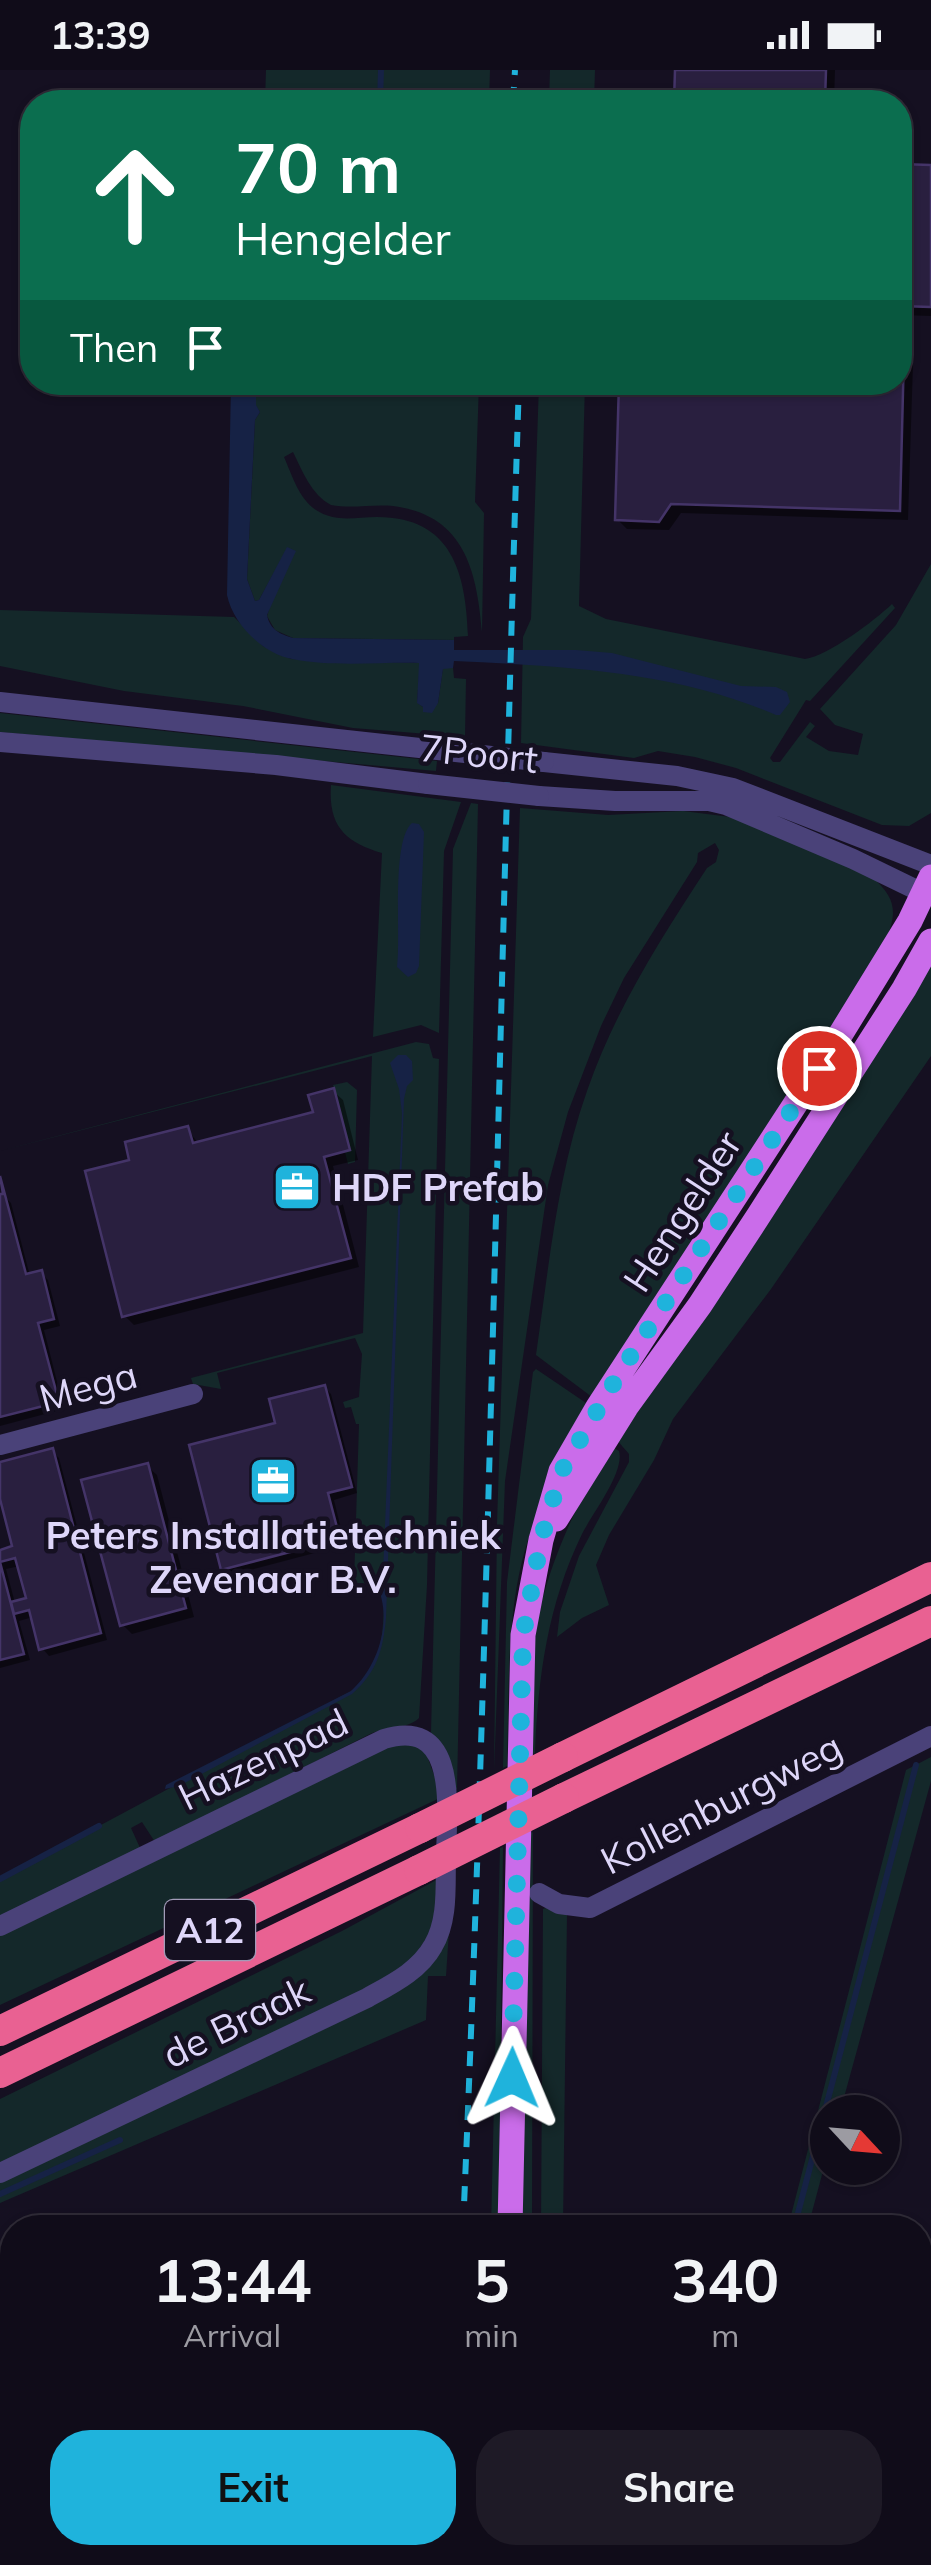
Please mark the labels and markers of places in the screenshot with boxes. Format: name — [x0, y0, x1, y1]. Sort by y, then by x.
pin — [777, 1026, 862, 1111]
office icon: HDF Prefab — [271, 1161, 323, 1213]
place label: HDF Prefab — [332, 1163, 544, 1211]
office icon: Peters Installatietechniek Zevenaar B.V. — [247, 1455, 299, 1507]
place label: Peters Installatietechniek Zevenaar B.V. — [45, 1511, 502, 1603]

